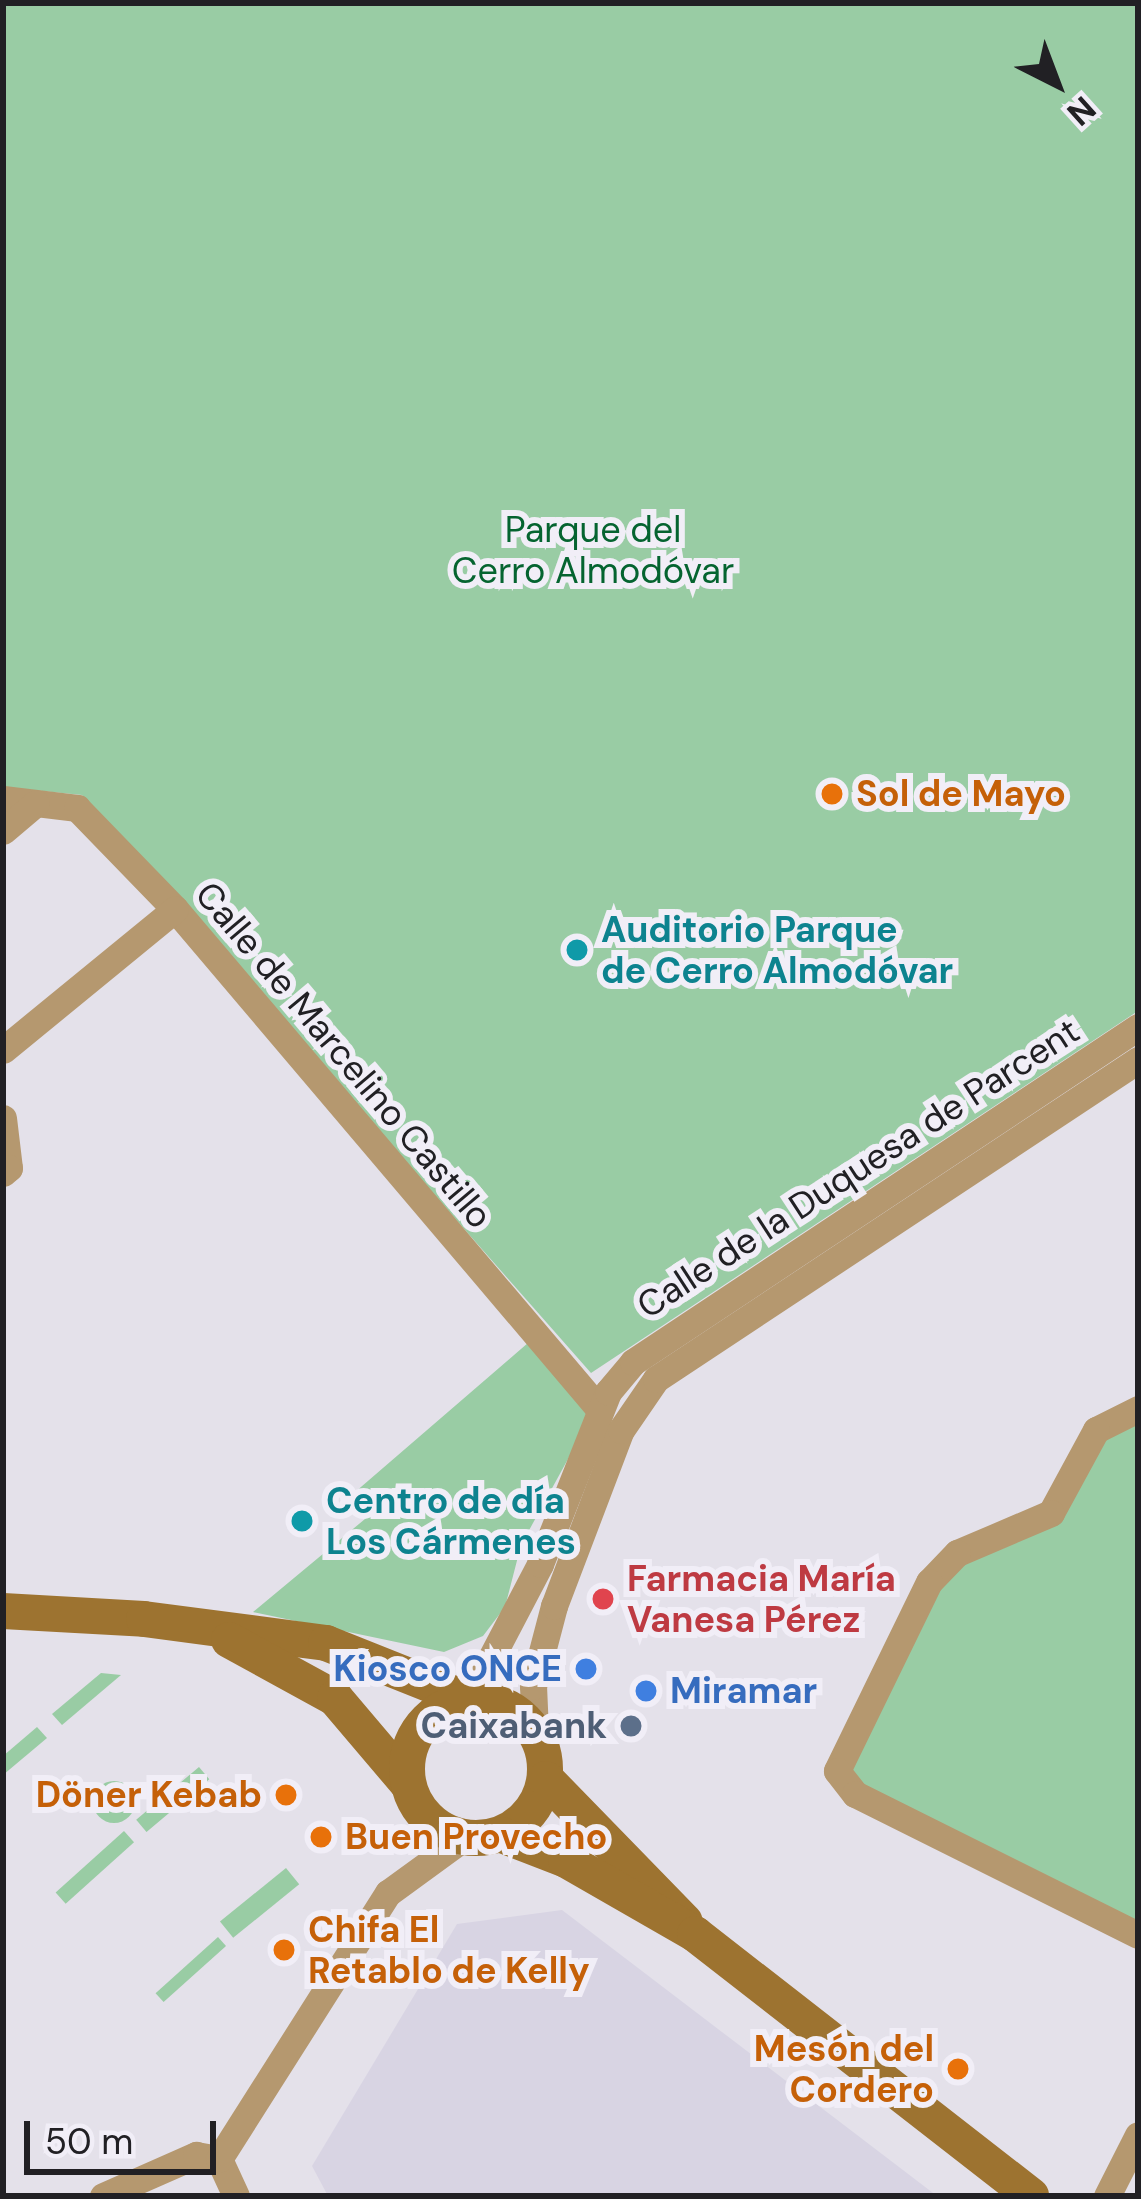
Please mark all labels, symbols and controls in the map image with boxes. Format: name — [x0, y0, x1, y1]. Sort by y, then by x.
north arrow — [997, 24, 1117, 144]
text: N — [1058, 87, 1105, 135]
park label: Parque del Cerro Almodóvar — [452, 507, 734, 592]
place label: Sol de Mayo — [856, 772, 1066, 816]
marker: Sol de Mayo — [819, 781, 845, 807]
street label: Calle de Marcelino Castillo — [186, 873, 502, 1237]
place label: Auditorio Parque de Cerro Almodóvar — [601, 907, 953, 992]
marker: Auditorio Parque de Cerro Almodóvar — [564, 937, 590, 963]
street label: Calle de la Duquesa de Parcent — [629, 1009, 1087, 1327]
place label: Centro de día Los Cármenes — [326, 1478, 576, 1563]
marker: Centro de día Los Cármenes — [289, 1508, 315, 1534]
place label: Farmacia María Vanesa Pérez — [627, 1556, 896, 1641]
marker: Farmacia María Vanesa Pérez — [590, 1586, 616, 1612]
place label: Kiosco ONCE — [333, 1647, 562, 1691]
marker: Kiosco ONCE — [573, 1656, 599, 1682]
place label: Miramar — [670, 1669, 817, 1713]
marker: Miramar — [633, 1678, 659, 1704]
place label: Caixabank — [421, 1704, 607, 1748]
marker: Caixabank — [618, 1713, 644, 1739]
place label: Döner Kebab — [36, 1773, 262, 1817]
marker: Döner Kebab — [273, 1782, 299, 1808]
place label: Buen Provecho — [345, 1815, 607, 1859]
marker: Buen Provecho — [308, 1824, 334, 1850]
place label: Chifa El Retablo de Kelly — [308, 1907, 590, 1992]
marker: Chifa El Retablo de Kelly — [271, 1937, 297, 1963]
place label: Mesón del Cordero — [754, 2026, 934, 2111]
marker: Mesón del Cordero — [945, 2056, 971, 2082]
scale bar — [30, 2097, 222, 2171]
text: 50 m — [45, 2118, 133, 2165]

